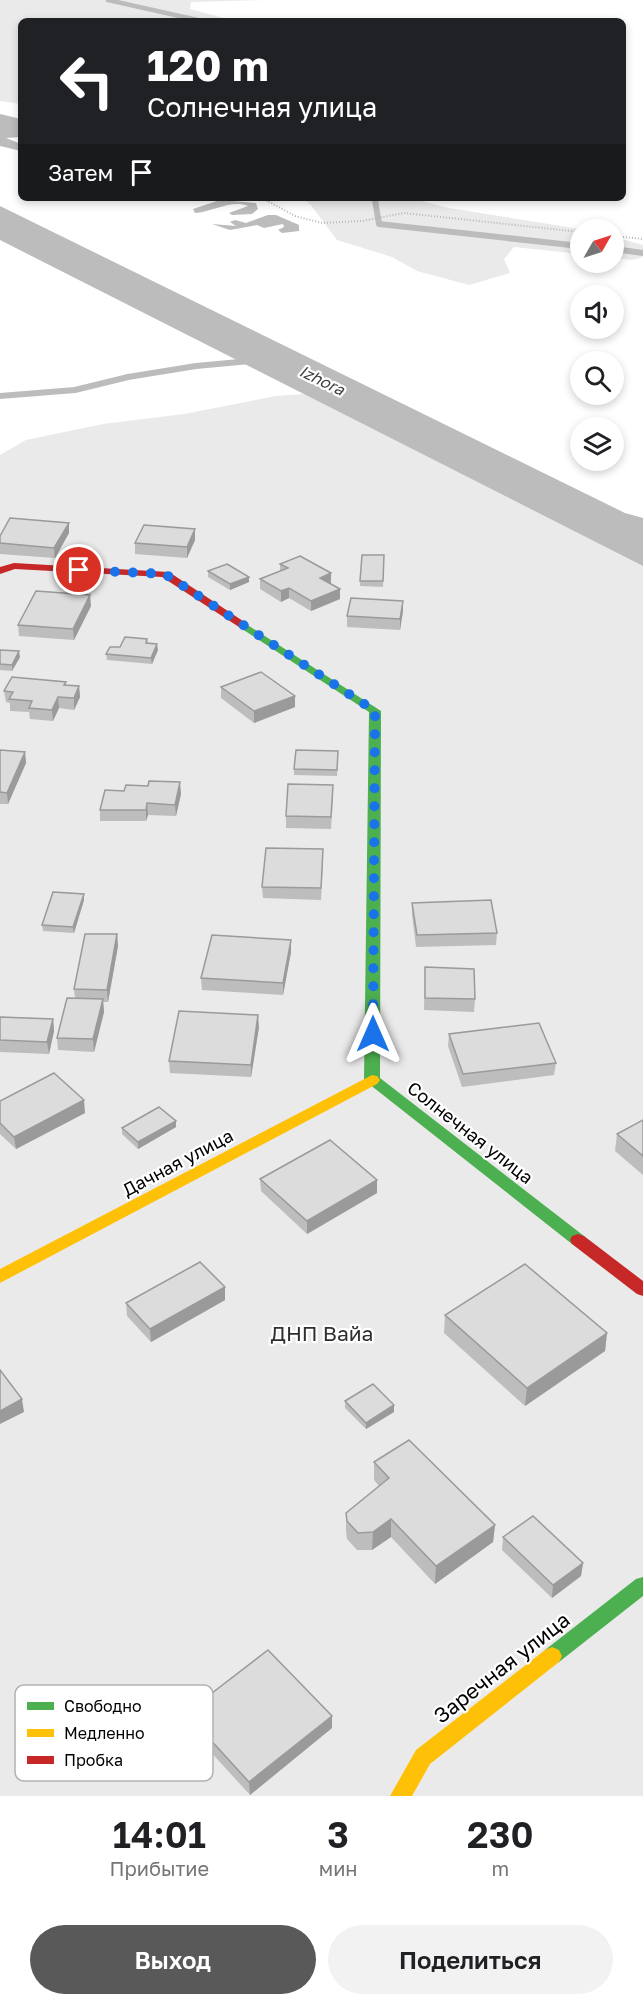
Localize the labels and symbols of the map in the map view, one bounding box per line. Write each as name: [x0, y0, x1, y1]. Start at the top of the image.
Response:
north arrow: [570, 219, 624, 273]
water label: Izhora: [296, 361, 349, 400]
pin: [53, 544, 104, 595]
position arrow: [341, 1002, 405, 1066]
street label: Солнечная улица: [403, 1076, 538, 1188]
street label: Дачная улица: [119, 1124, 237, 1200]
park label: ДНП Вайа: [271, 1320, 373, 1346]
street label: Заречная улица: [428, 1606, 575, 1728]
legend: [15, 1685, 213, 1781]
text: Свободно: [64, 1696, 142, 1716]
text: Медленно: [64, 1723, 145, 1743]
text: Пробка: [64, 1750, 123, 1770]

